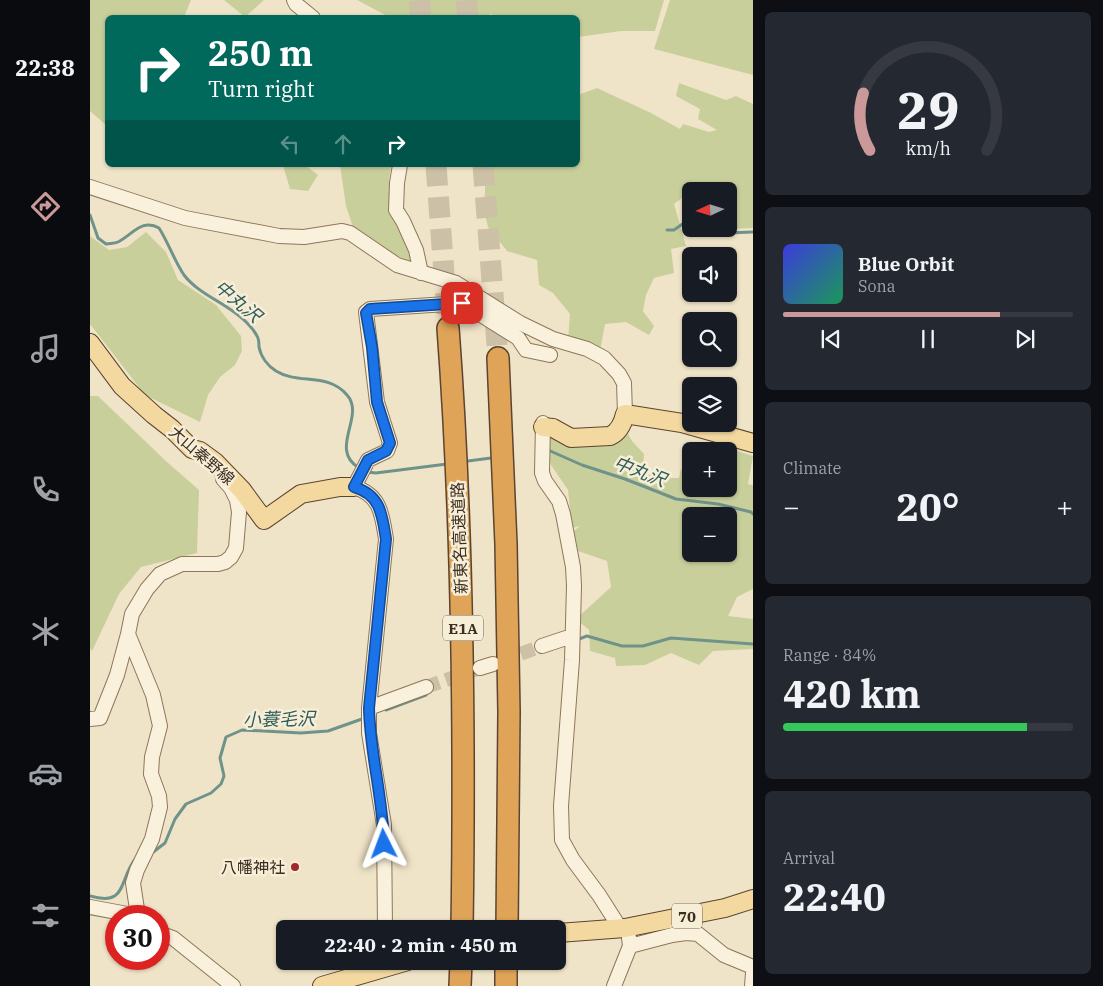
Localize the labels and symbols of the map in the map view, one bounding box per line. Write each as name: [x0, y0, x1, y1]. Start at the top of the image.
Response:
north arrow: [682, 182, 738, 238]
water label: 中丸沢: [210, 275, 268, 328]
pin: [441, 282, 483, 324]
street label: 大山秦野線: [165, 421, 239, 489]
water label: 中丸沢: [611, 451, 671, 492]
street label: 新東名高速道路: [447, 482, 471, 594]
road number: E1A: [443, 616, 483, 640]
water label: 小蓑毛沢: [243, 707, 317, 731]
position arrow: [357, 817, 409, 869]
place label: 八幡神社: [221, 857, 285, 877]
marker: 八幡神社: [289, 861, 301, 873]
road number: 70: [672, 904, 702, 928]
speed limit sign: 30: [105, 905, 170, 970]

